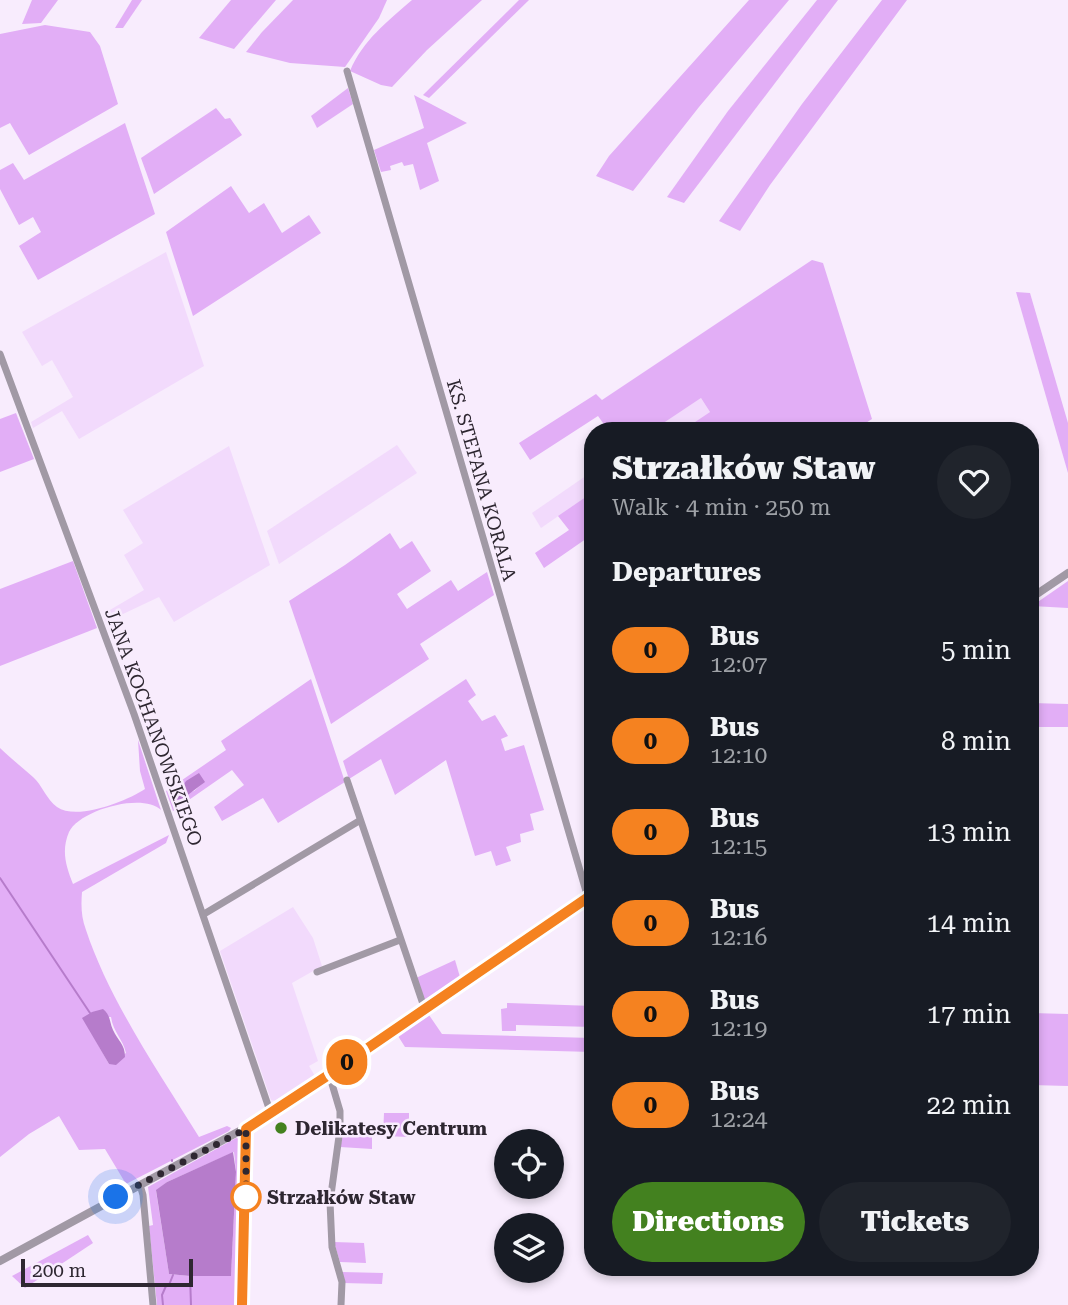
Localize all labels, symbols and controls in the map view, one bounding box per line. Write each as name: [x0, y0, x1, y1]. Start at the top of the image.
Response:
street label: KS. STEFANA KORALA: [442, 377, 522, 584]
button: heart: [937, 445, 1011, 519]
text: Strzałków Staw: [612, 448, 875, 487]
text: Walk · 4 min · 250 m: [612, 494, 831, 521]
text: Departures: [612, 557, 761, 587]
street label: JANA KOCHANOWSKIEGO: [100, 605, 207, 849]
text: Bus: [710, 621, 759, 651]
text: 5 min: [941, 635, 1011, 665]
text: 0: [644, 636, 657, 664]
text: 12:07: [710, 651, 767, 678]
text: Bus: [710, 712, 759, 742]
text: 8 min: [941, 726, 1011, 756]
text: 0: [644, 727, 657, 755]
text: 12:10: [710, 742, 767, 769]
text: Bus: [710, 803, 759, 833]
text: 13 min: [927, 817, 1011, 847]
text: 0: [644, 818, 657, 846]
text: 12:15: [710, 833, 767, 860]
text: Bus: [710, 894, 759, 924]
text: 14 min: [927, 908, 1011, 938]
text: 0: [644, 909, 657, 937]
text: 12:16: [710, 924, 767, 951]
text: Bus: [710, 985, 759, 1015]
text: 17 min: [927, 999, 1011, 1029]
text: 0: [644, 1000, 657, 1028]
text: 12:19: [710, 1015, 767, 1042]
line badge: 0: [324, 1039, 370, 1085]
text: 0: [340, 1048, 354, 1076]
text: Bus: [710, 1076, 759, 1106]
text: 22 min: [927, 1090, 1011, 1120]
text: 0: [644, 1091, 657, 1119]
text: 12:24: [710, 1106, 767, 1133]
place label: Delikatesy Centrum: [295, 1117, 488, 1140]
marker: Delikatesy Centrum: [273, 1120, 289, 1136]
map controls: [494, 1129, 564, 1283]
button: locate: [494, 1129, 564, 1199]
your location: [98, 1179, 133, 1214]
marker: Strzałków Staw: [231, 1182, 261, 1212]
button: Directions: [612, 1182, 805, 1262]
button: Tickets: [819, 1182, 1011, 1262]
place label: Strzałków Staw: [267, 1186, 416, 1209]
button: layers: [494, 1213, 564, 1283]
scale bar: [21, 1256, 192, 1288]
text: 200 m: [32, 1259, 86, 1282]

